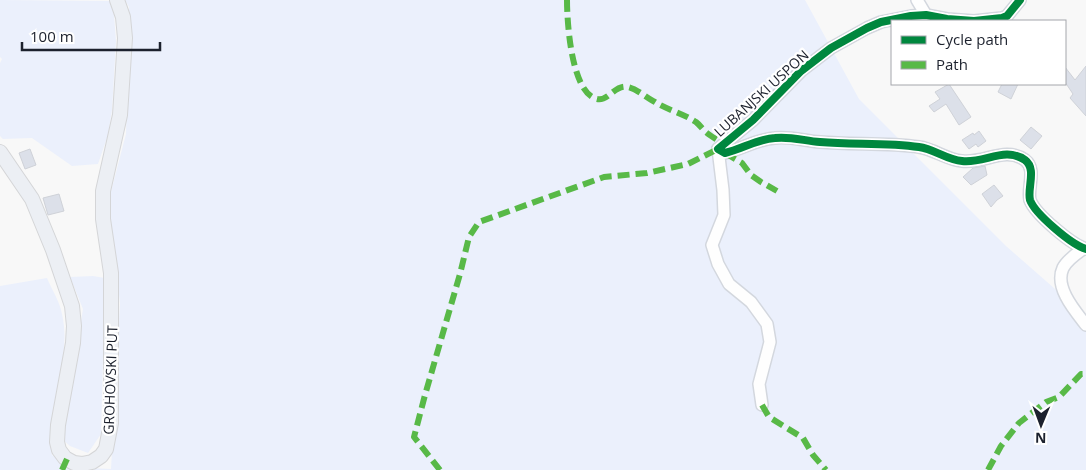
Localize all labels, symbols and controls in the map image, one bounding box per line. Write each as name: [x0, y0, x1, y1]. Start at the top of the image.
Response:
scale bar: [22, 20, 160, 52]
legend: [891, 20, 1066, 85]
text: 100 m: [30, 26, 74, 46]
text: Cycle path: [936, 29, 1008, 49]
street label: LUBANJSKI USPON: [710, 45, 812, 141]
text: Path: [936, 54, 968, 74]
street label: GROHOVSKI PUT: [99, 325, 121, 435]
north arrow: [1016, 400, 1066, 450]
text: N: [1035, 429, 1047, 448]

